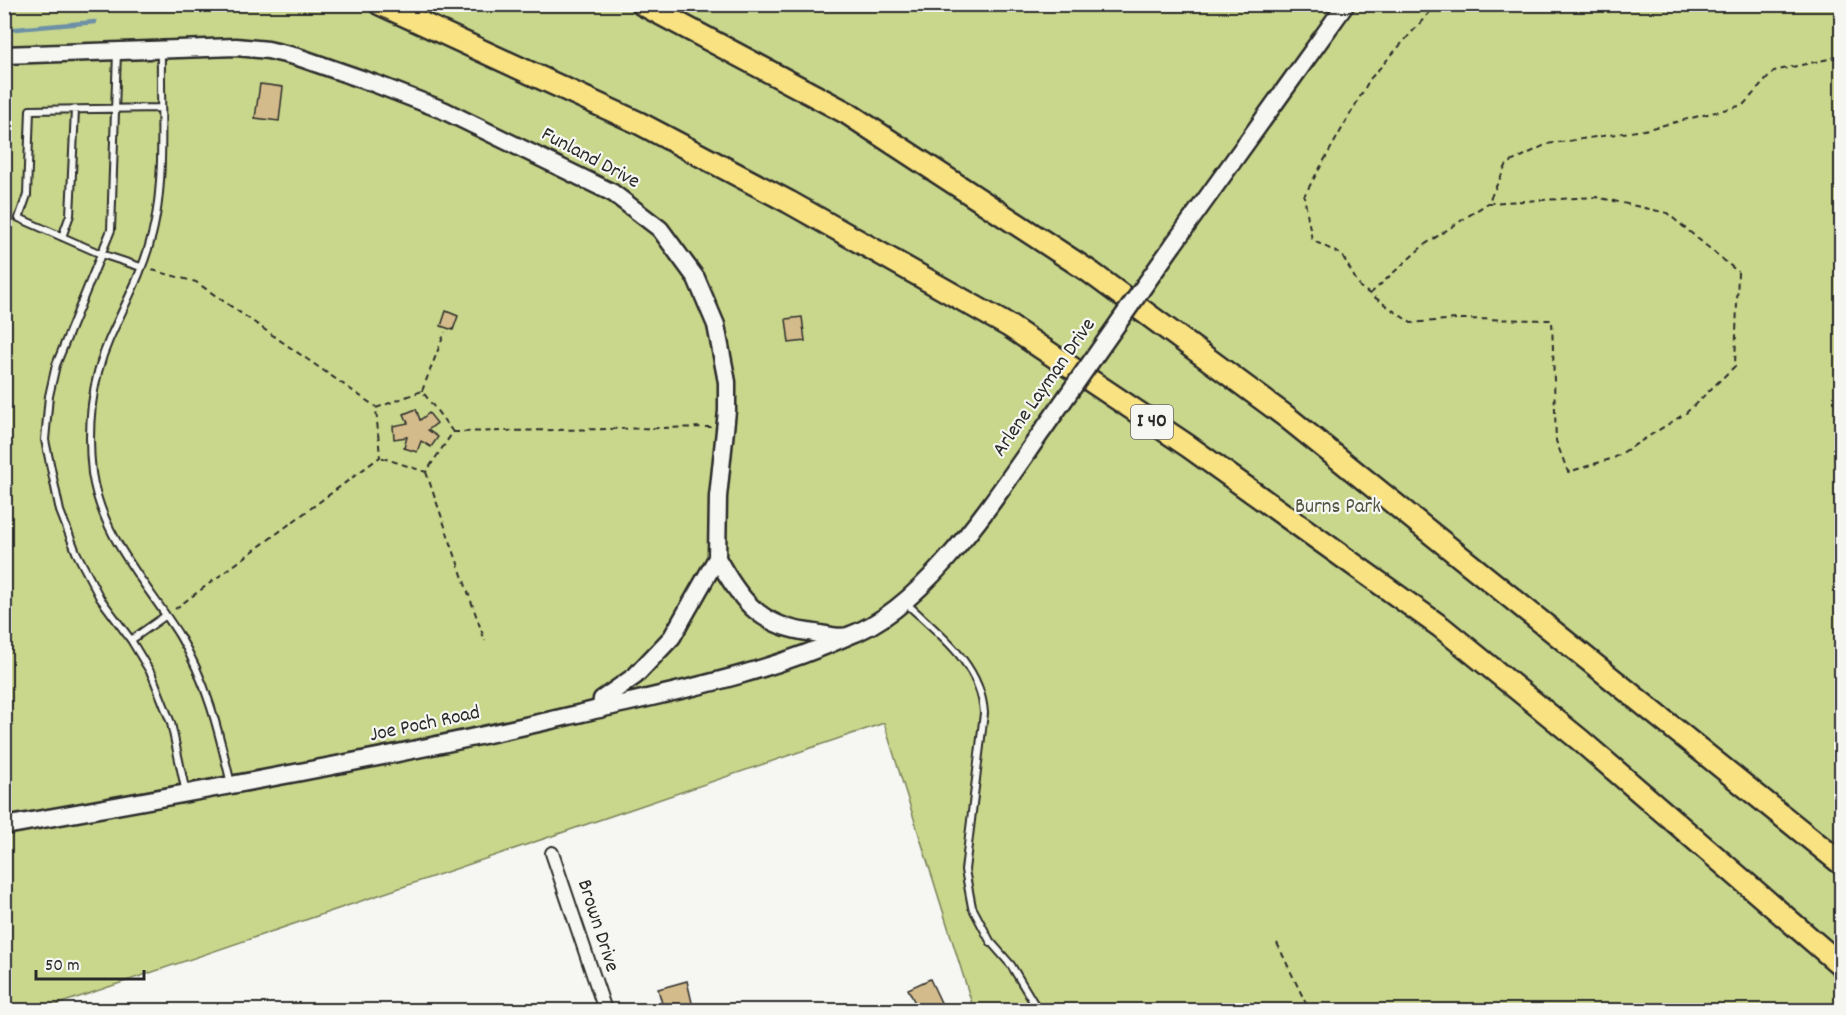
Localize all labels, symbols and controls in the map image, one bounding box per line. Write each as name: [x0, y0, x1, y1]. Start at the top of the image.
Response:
street label: Funland Drive: [535, 120, 645, 198]
street label: Arlene Layman Drive: [986, 312, 1104, 464]
road number: I 40: [1131, 405, 1173, 439]
park label: Burns Park: [1295, 493, 1381, 523]
street label: Joe Poch Road: [367, 699, 483, 751]
street label: Brown Drive: [568, 876, 626, 976]
scale bar: [36, 943, 144, 981]
text: 50 m: [45, 954, 80, 979]

